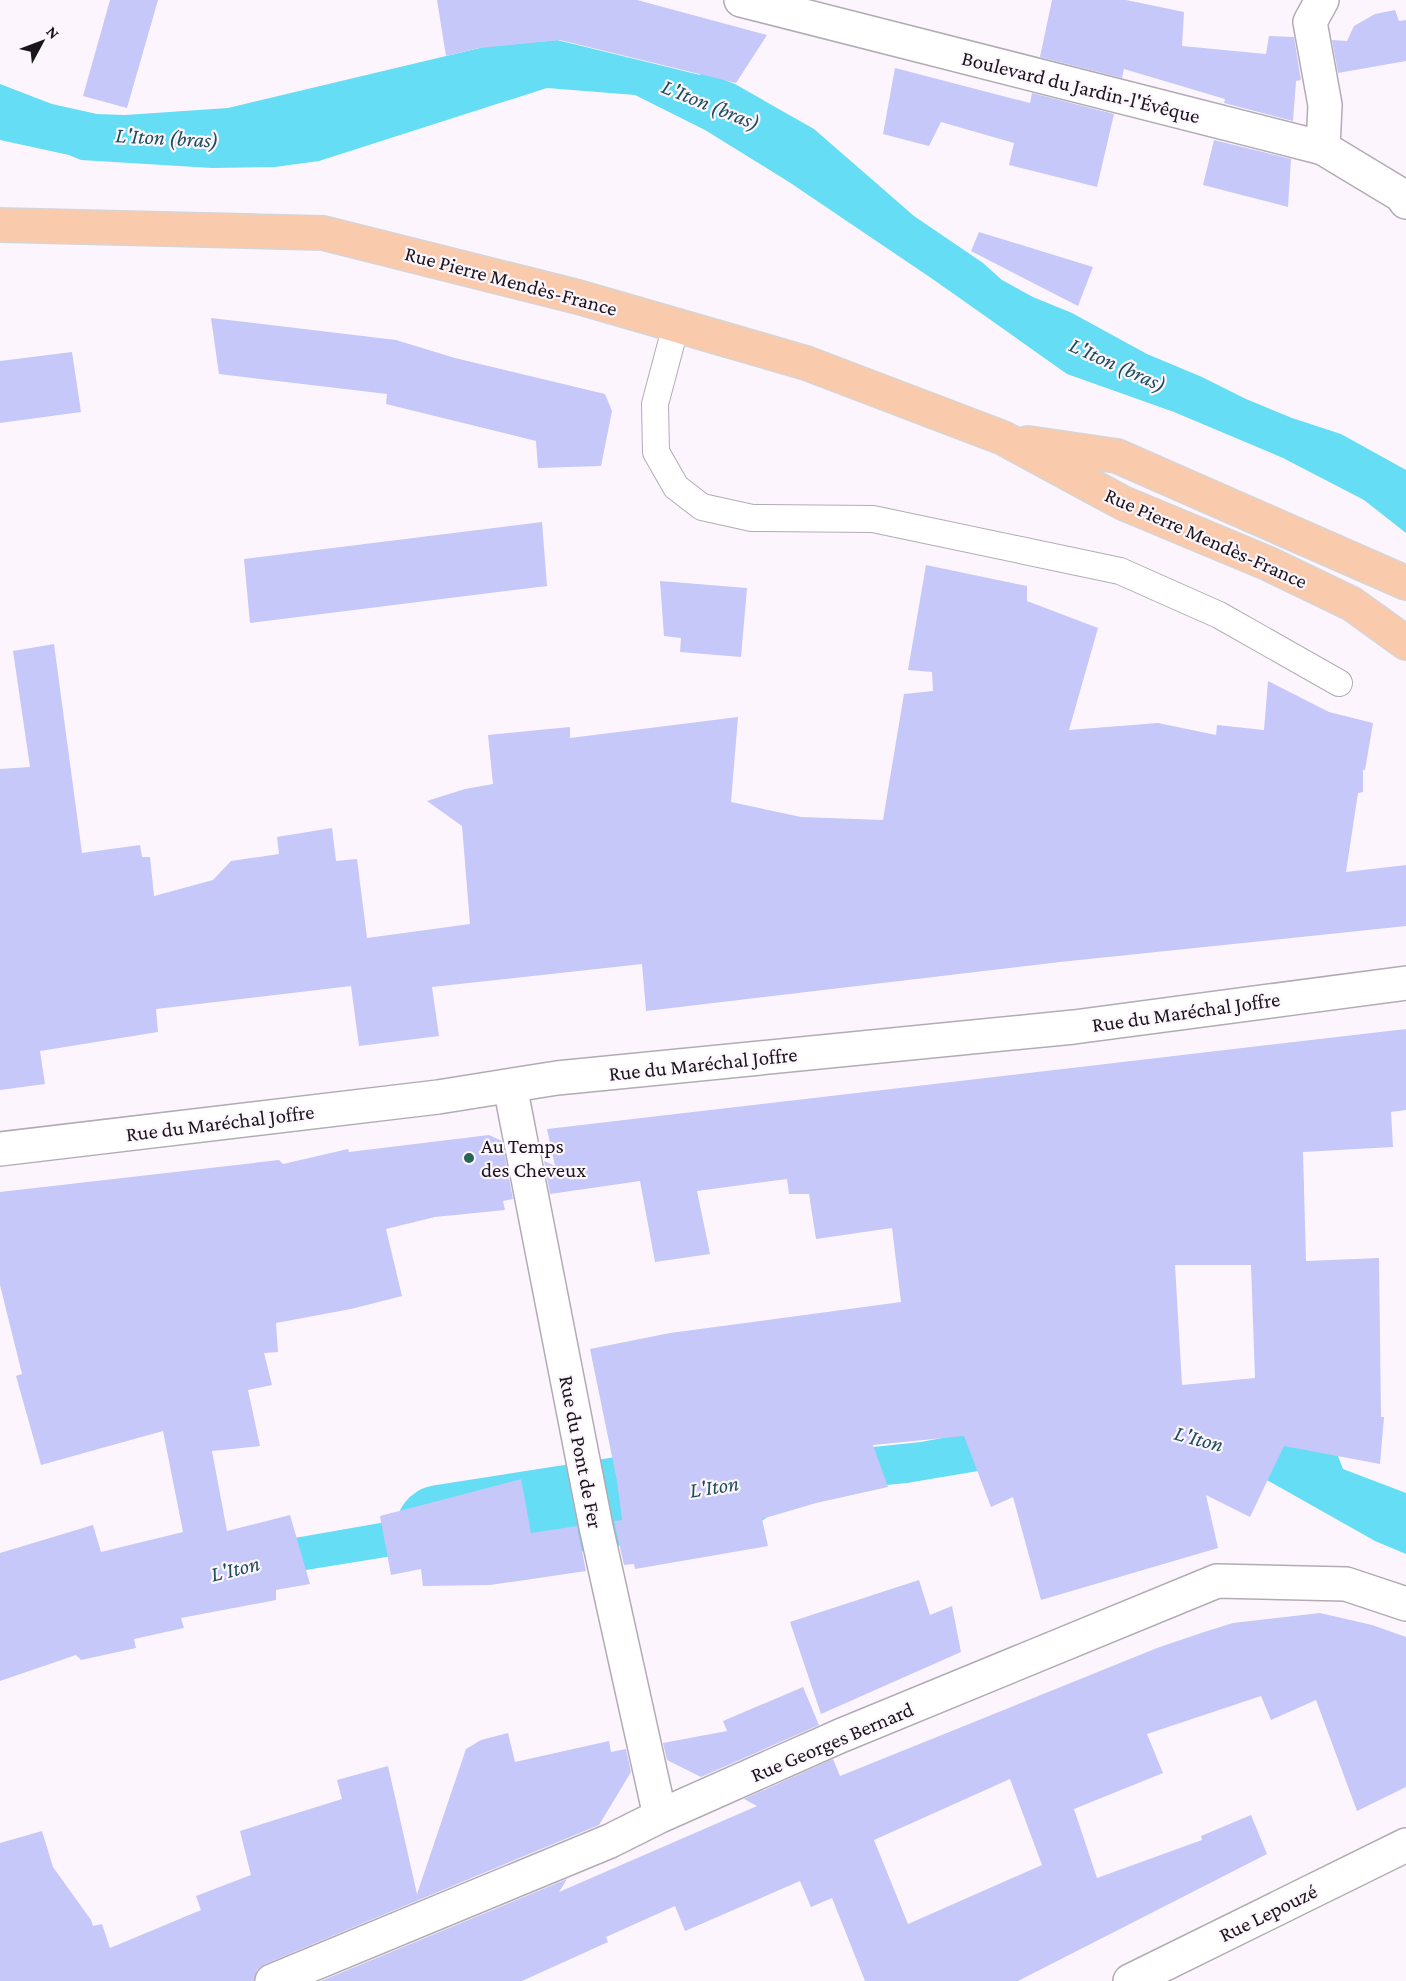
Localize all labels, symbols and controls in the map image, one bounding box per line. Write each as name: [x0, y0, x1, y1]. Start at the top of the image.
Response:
north arrow: [12, 12, 72, 72]
text: N: [43, 23, 63, 42]
street label: Boulevard du Jardin-l'Évêque: [959, 46, 1203, 128]
water label: L'Iton (bras): [658, 74, 763, 136]
water label: L'Iton (bras): [115, 122, 219, 154]
street label: Rue Pierre Mendès-France: [402, 241, 620, 321]
water label: L'Iton (bras): [1065, 332, 1170, 398]
street label: Rue Pierre Mendès-France: [1101, 483, 1311, 593]
street label: Rue du Maréchal Joffre: [1090, 987, 1282, 1037]
street label: Rue du Maréchal Joffre: [607, 1042, 799, 1086]
street label: Rue du Maréchal Joffre: [124, 1100, 316, 1146]
place label: Au Temps des Cheveux: [481, 1134, 586, 1182]
marker: Au Temps des Cheveux: [462, 1151, 476, 1165]
street label: Rue du Pont de Fer: [554, 1373, 608, 1531]
water label: L'Iton: [1172, 1420, 1226, 1457]
water label: L'Iton: [688, 1470, 741, 1503]
water label: L'Iton: [208, 1550, 262, 1587]
street label: Rue Georges Bernard: [747, 1697, 917, 1787]
street label: Rue Lepouzé: [1215, 1879, 1321, 1947]

